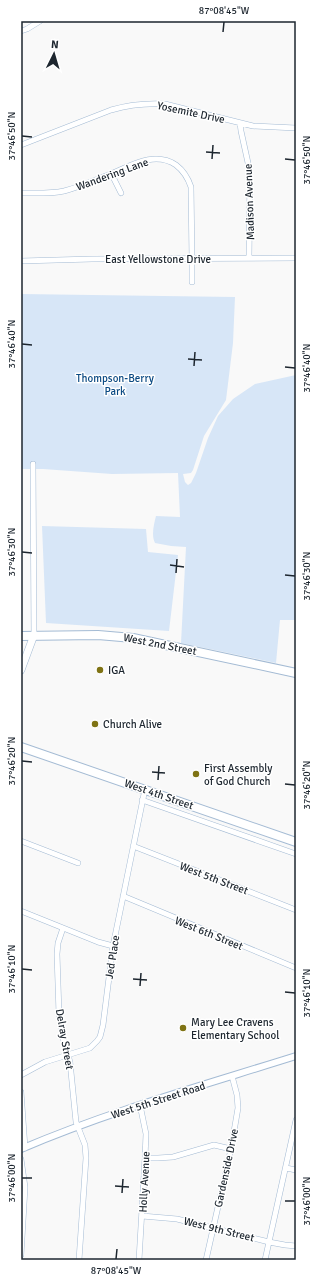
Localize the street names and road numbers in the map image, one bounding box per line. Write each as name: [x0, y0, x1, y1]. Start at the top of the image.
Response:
street label: Yosemite Drive: [156, 99, 226, 126]
street label: Wandering Lane: [74, 155, 150, 194]
street label: Madison Avenue: [242, 163, 257, 240]
street label: East Yellowstone Drive: [105, 253, 211, 266]
street label: West 2nd Street: [122, 631, 198, 658]
street label: West 4th Street: [123, 777, 195, 812]
street label: West 5th Street: [178, 859, 250, 898]
street label: West 6th Street: [173, 914, 245, 953]
street label: Jed Place: [103, 934, 122, 980]
street label: Delray Street: [53, 1008, 76, 1071]
street label: West 5th Street Road: [109, 1079, 207, 1122]
street label: Gardenside Drive: [212, 1128, 241, 1209]
street label: Holly Avenue: [136, 1151, 153, 1213]
street label: West 9th Street: [182, 1214, 256, 1245]

